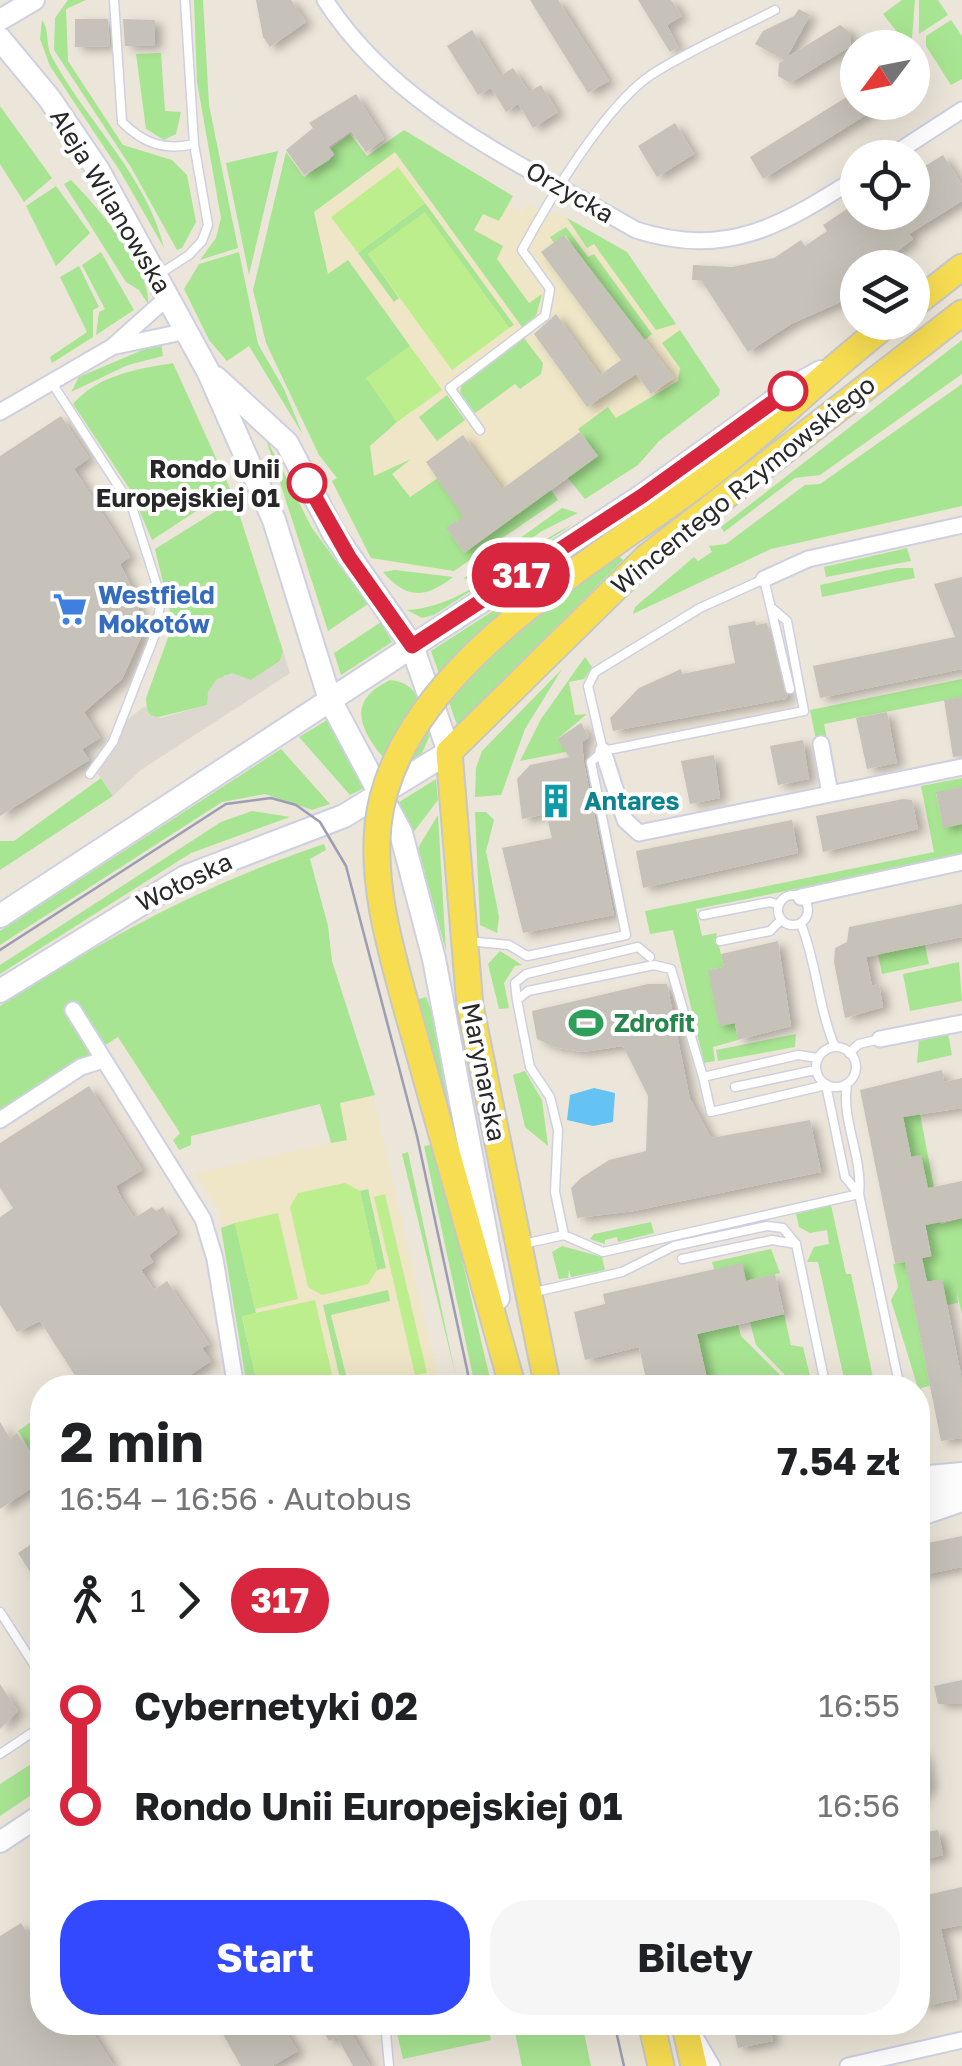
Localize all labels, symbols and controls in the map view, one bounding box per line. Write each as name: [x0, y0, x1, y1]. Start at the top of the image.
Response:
north arrow: [840, 30, 930, 120]
map controls: [840, 30, 930, 340]
street label: Aleja Wilanowska: [44, 103, 179, 299]
button: locate: [840, 140, 930, 230]
street label: Orzycka: [521, 154, 620, 229]
button: layers: [840, 250, 930, 340]
street label: Wincentego Rzymowskiego: [604, 368, 881, 601]
unlabelled marker: [769, 372, 807, 410]
place label: Rondo Unii Europejskiej 01: [96, 453, 280, 513]
marker: Rondo Unii Europejskiej 01: [288, 464, 326, 502]
line badge: 317: [464, 542, 578, 608]
text: 317: [492, 554, 550, 596]
place label: Westfield Mokotów: [98, 579, 215, 639]
supermarket icon: Westfield Mokotów: [51, 590, 89, 628]
building icon: Antares: [537, 782, 575, 820]
place label: Antares: [584, 785, 680, 816]
street label: Wołoska: [131, 845, 237, 918]
street label: Marynarska: [456, 1000, 513, 1144]
sports icon: Zdrofit: [567, 1004, 605, 1042]
place label: Zdrofit: [614, 1007, 695, 1038]
text: 2 min: [60, 1408, 204, 1474]
text: 7.54 zł: [777, 1438, 900, 1483]
text: 16:54 – 16:56 · Autobus: [60, 1479, 412, 1517]
icon: walk: [60, 1573, 115, 1628]
icon: forward: [161, 1573, 216, 1628]
text: 317: [251, 1579, 309, 1621]
text: 1: [130, 1581, 146, 1619]
text: Cybernetyki 02: [134, 1683, 418, 1728]
text: 16:55: [818, 1686, 900, 1724]
text: Rondo Unii Europejskiej 01: [134, 1783, 622, 1828]
text: 16:56: [818, 1786, 900, 1824]
button: Start: [60, 1900, 470, 2015]
button: Bilety: [490, 1900, 900, 2015]

